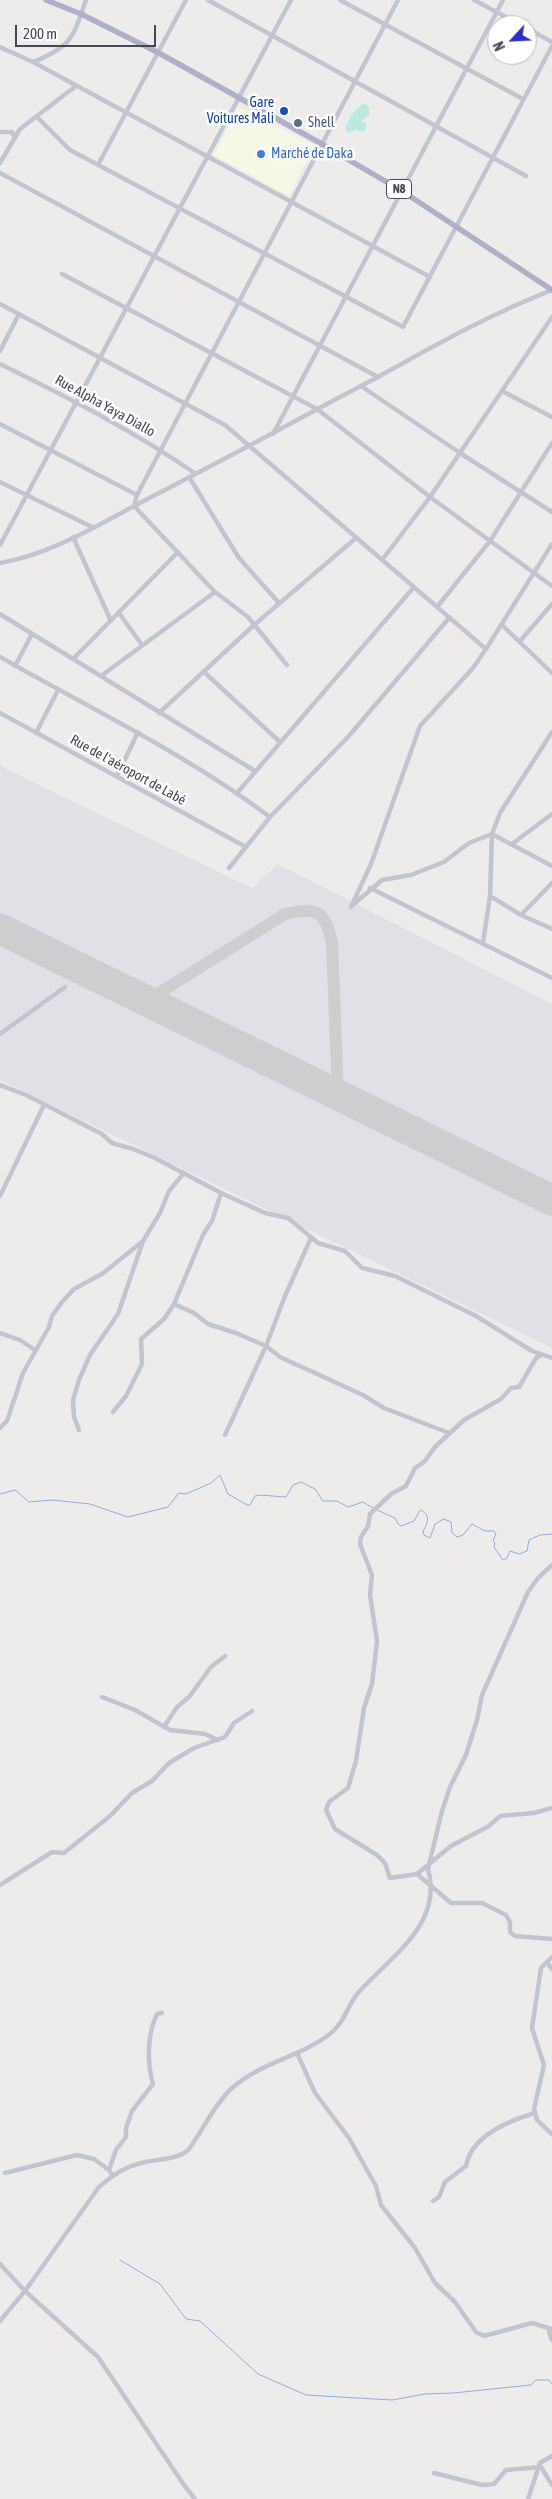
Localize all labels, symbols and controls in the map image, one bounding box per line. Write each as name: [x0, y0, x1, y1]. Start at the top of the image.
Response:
scale bar: [18, 15, 159, 47]
north arrow: [487, 15, 537, 65]
text: 200 m: [23, 25, 57, 42]
text: N: [490, 39, 508, 53]
place label: Gare Voitures Mali: [207, 95, 274, 128]
marker: Gare Voitures Mali: [278, 105, 290, 117]
place label: Shell: [308, 115, 334, 131]
marker: Shell: [292, 117, 304, 129]
place label: Marché de Daka: [271, 146, 353, 162]
marker: Marché de Daka: [255, 148, 267, 160]
road number: N8: [386, 180, 412, 198]
street label: Rue Alpha Yaya Diallo: [52, 372, 158, 440]
street label: Rue de l'aéroport de Labé: [67, 731, 189, 809]

